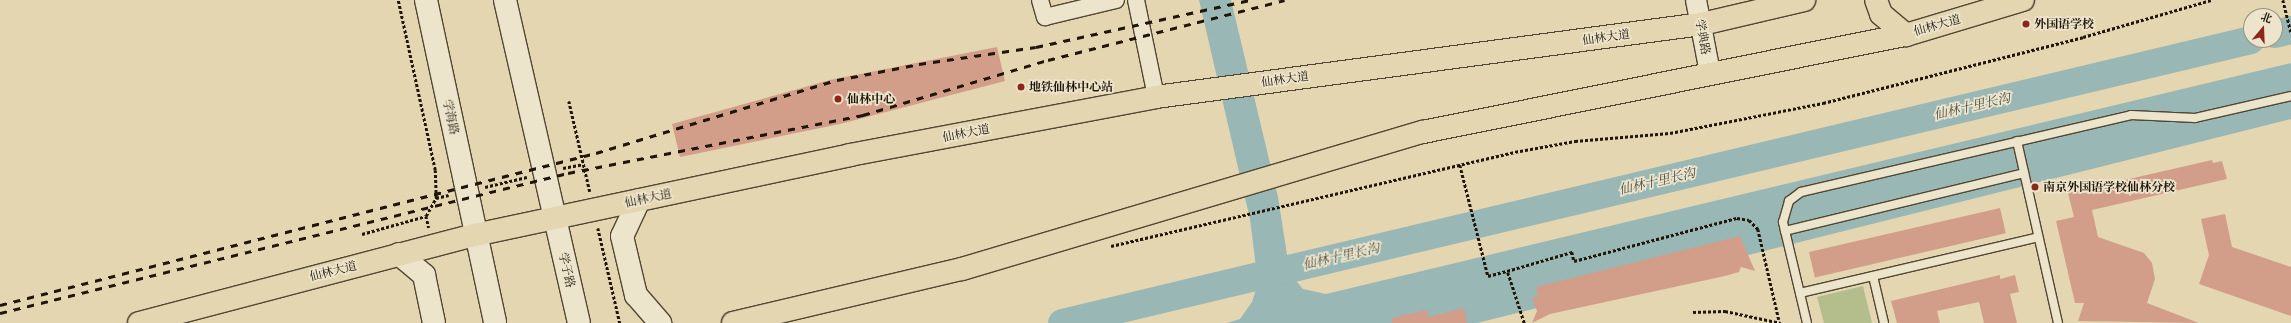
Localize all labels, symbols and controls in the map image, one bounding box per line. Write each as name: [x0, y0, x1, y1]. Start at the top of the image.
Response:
north arrow: [2243, 8, 2283, 48]
text: 北: [2259, 9, 2274, 26]
street label: 仙林大道: [1912, 11, 1962, 39]
place label: 外国语学校: [2034, 17, 2094, 31]
street label: 学典路: [1693, 18, 1713, 56]
marker: 外国语学校: [2021, 19, 2031, 29]
street label: 仙林大道: [1581, 27, 1631, 47]
street label: 仙林大道: [1260, 69, 1310, 89]
place label: 地铁仙林中心站: [1029, 80, 1113, 94]
marker: 地铁仙林中心站: [1016, 82, 1026, 92]
water label: 仙林十里长沟: [1932, 90, 2012, 122]
place label: 仙林中心: [847, 92, 895, 106]
marker: 仙林中心: [832, 93, 844, 105]
street label: 学海路: [440, 98, 462, 136]
street label: 仙林大道: [941, 121, 991, 145]
water label: 仙林十里长沟: [1617, 165, 1697, 197]
place label: 南京外国语学校仙林分校: [2043, 180, 2175, 194]
marker: 南京外国语学校仙林分校: [2030, 182, 2040, 192]
street label: 仙林大道: [623, 186, 673, 210]
water label: 仙林十里长沟: [1301, 240, 1381, 272]
street label: 学子路: [556, 251, 578, 289]
street label: 仙林大道: [308, 258, 358, 284]

